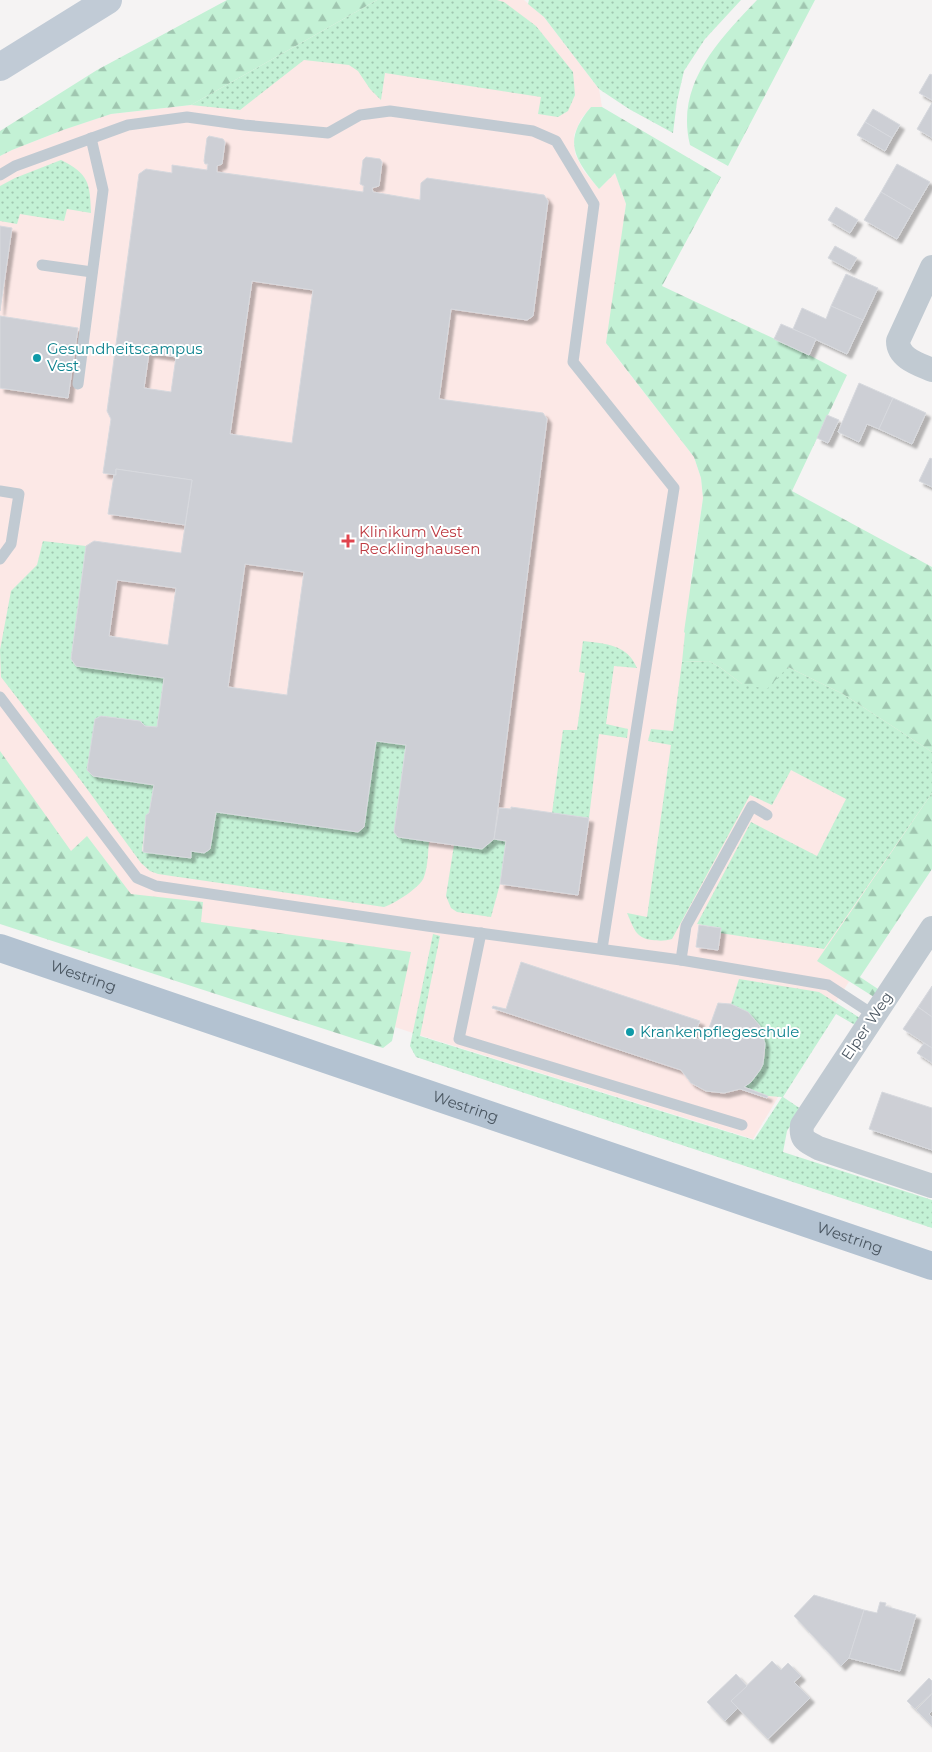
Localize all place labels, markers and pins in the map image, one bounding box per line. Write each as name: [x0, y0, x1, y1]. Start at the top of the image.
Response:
place label: Gesundheitscampus Vest: [47, 339, 203, 375]
marker: Gesundheitscampus Vest: [31, 352, 43, 364]
place label: Klinikum Vest Recklinghausen: [359, 522, 480, 558]
marker: Klinikum Vest Recklinghausen: [341, 534, 355, 548]
place label: Krankenpflegeschule: [640, 1022, 799, 1041]
marker: Krankenpflegeschule: [624, 1026, 636, 1038]

